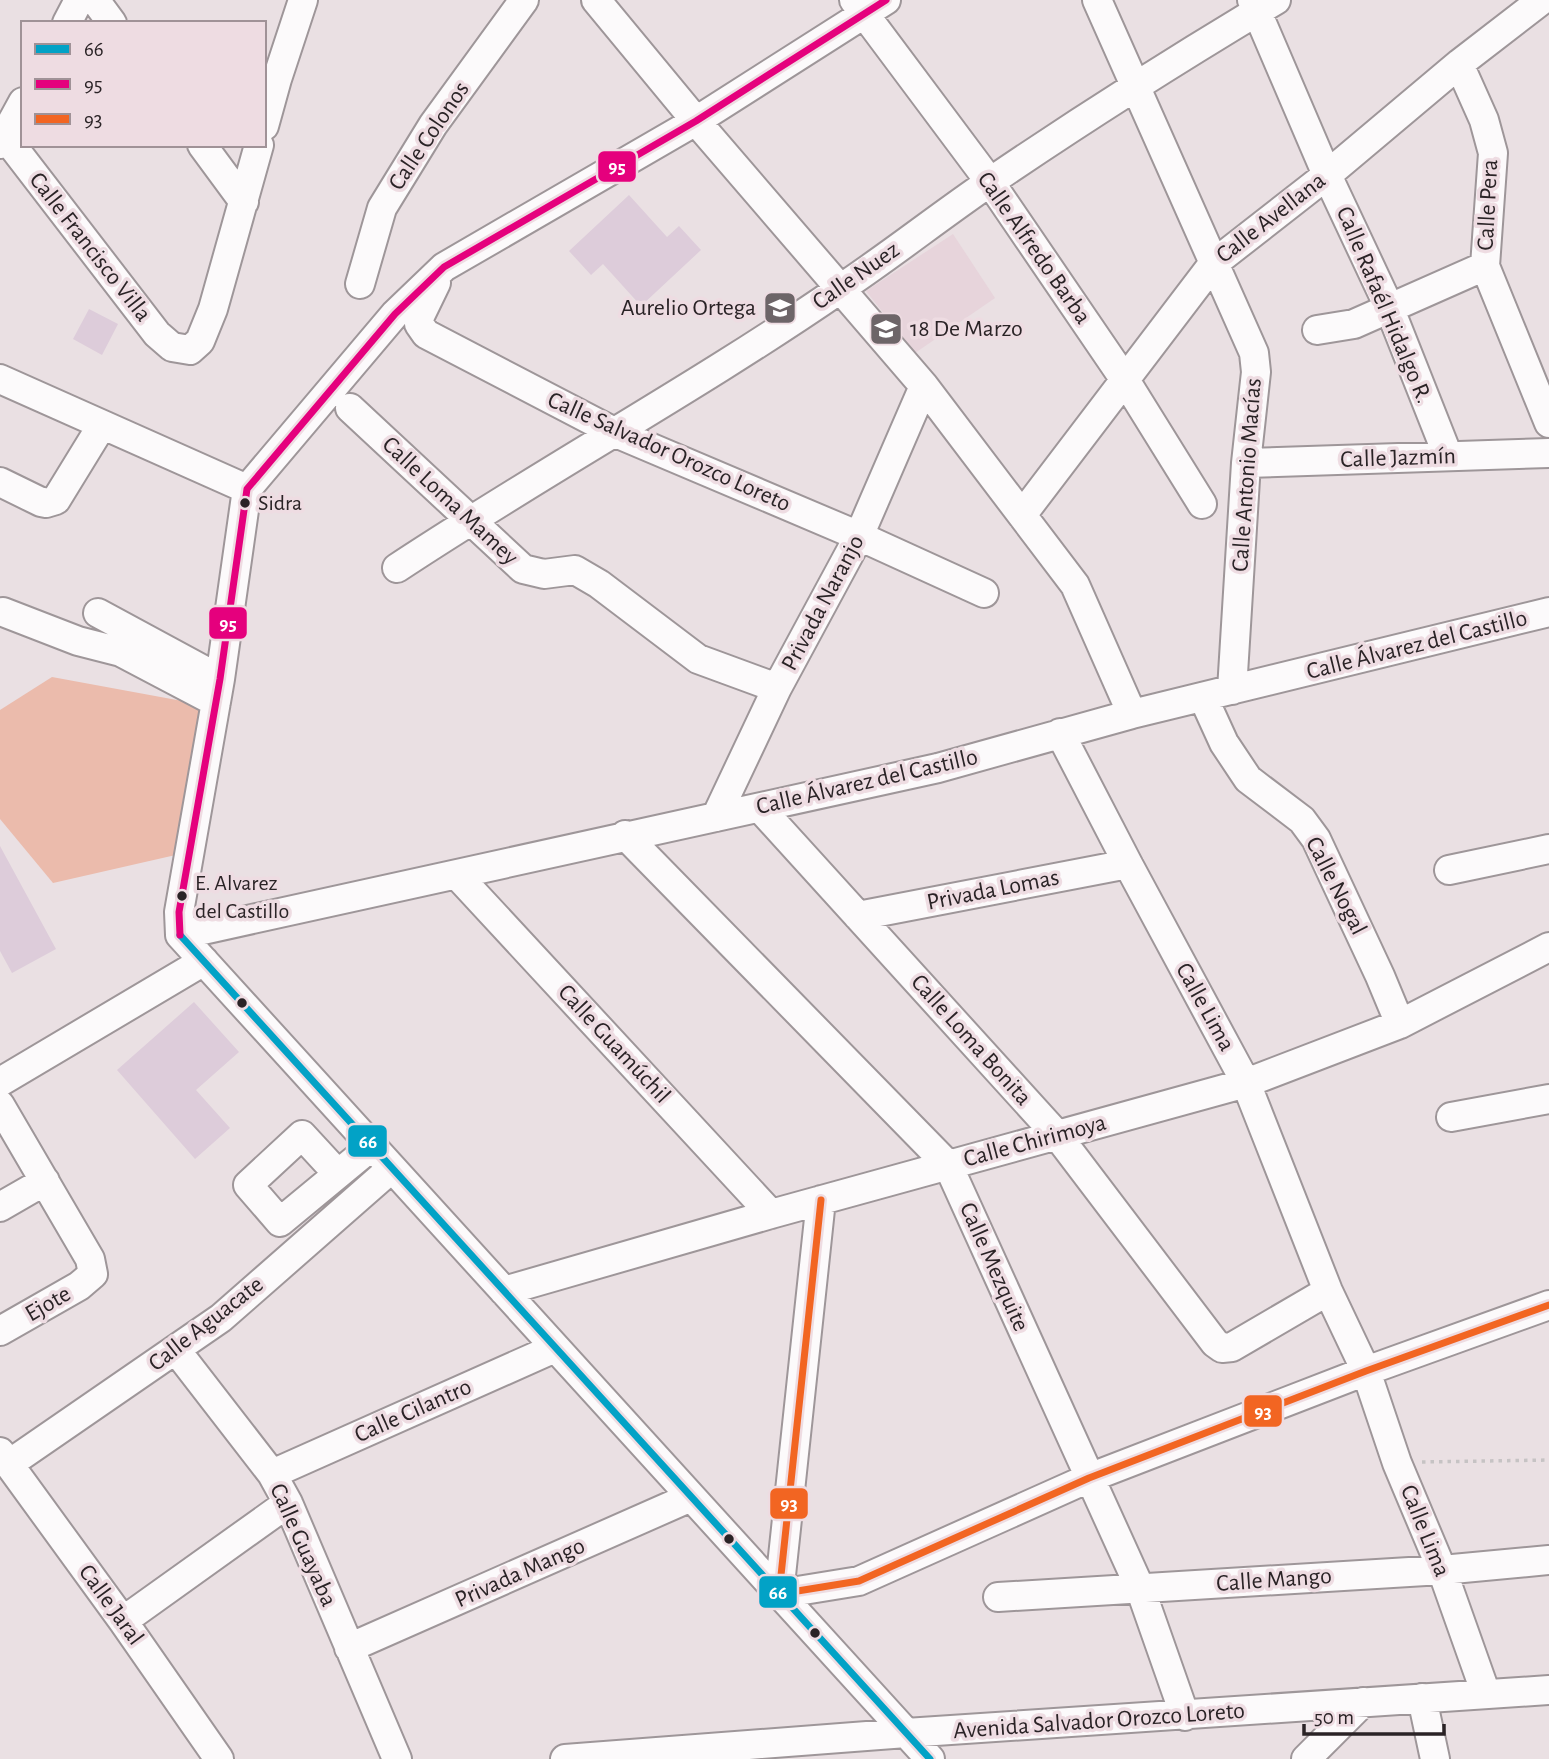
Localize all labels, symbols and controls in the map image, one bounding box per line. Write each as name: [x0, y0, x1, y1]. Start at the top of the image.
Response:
legend: [21, 21, 266, 147]
text: 66: [84, 39, 104, 60]
text: 95: [84, 74, 103, 95]
street label: Calle Colonos: [384, 78, 474, 194]
text: 93: [84, 109, 103, 130]
line badge: 95: [597, 150, 637, 183]
text: 95: [608, 158, 626, 177]
street label: Calle Pera: [1474, 159, 1502, 251]
street label: Calle Francisco Villa: [25, 168, 155, 326]
street label: Calle Alfredo Barba: [973, 168, 1095, 328]
street label: Calle Avellana: [1212, 168, 1330, 268]
street label: Calle Rafaél Hidalgo R.: [1332, 203, 1436, 407]
street label: Calle Nuez: [808, 237, 904, 314]
school or university icon: Aurelio Ortega: [761, 289, 799, 327]
place label: Aurelio Ortega: [621, 296, 756, 320]
school or university icon: 18 De Marzo: [867, 310, 905, 348]
place label: 18 De Marzo: [910, 317, 1023, 341]
street label: Calle Antonio Macías: [1228, 377, 1266, 573]
street label: Calle Salvador Orozco Loreto: [544, 388, 794, 516]
street label: Calle Loma Mamey: [377, 432, 523, 570]
street label: Calle Jazmín: [1340, 444, 1456, 472]
place label: Sidra: [258, 492, 302, 514]
marker: Sidra: [238, 496, 252, 510]
street label: Privada Naranjo: [777, 531, 869, 675]
street label: Calle Álvarez del Castillo: [1304, 604, 1530, 684]
line badge: 95: [208, 606, 248, 640]
text: 95: [219, 615, 237, 634]
street label: Calle Álvarez del Castillo: [754, 743, 980, 819]
street label: Calle Nogal: [1301, 833, 1371, 939]
street label: Privada Lomas: [925, 865, 1061, 915]
place label: E. Alvarez del Castillo: [195, 872, 289, 922]
marker: E. Alvarez del Castillo: [175, 889, 189, 903]
street label: Calle Lima: [1171, 959, 1239, 1055]
street label: Calle Loma Bonita: [906, 970, 1036, 1110]
street label: Calle Guamúchil: [553, 980, 675, 1108]
unlabelled marker: [235, 996, 249, 1010]
street label: Calle Chirimoya: [961, 1110, 1109, 1172]
line badge: 66: [347, 1124, 388, 1158]
text: 66: [359, 1133, 377, 1152]
street label: Calle Mezquite: [955, 1199, 1033, 1335]
street label: Calle Aguacate: [144, 1272, 268, 1376]
street label: Ejote: [21, 1282, 75, 1326]
street label: Calle Cilantro: [351, 1375, 475, 1447]
line badge: 93: [1243, 1394, 1283, 1428]
text: 93: [1254, 1403, 1272, 1422]
street label: Calle Guayaba: [265, 1480, 341, 1610]
street label: Calle Lima: [1396, 1482, 1454, 1580]
line badge: 93: [769, 1487, 809, 1520]
text: 93: [780, 1495, 798, 1514]
unlabelled marker: [722, 1532, 736, 1546]
street label: Privada Mango: [451, 1534, 589, 1612]
street label: Calle Jaral: [74, 1560, 148, 1650]
street label: Calle Mango: [1215, 1564, 1333, 1596]
line badge: 66: [758, 1575, 798, 1609]
text: 66: [769, 1584, 787, 1603]
unlabelled marker: [808, 1626, 822, 1640]
scale bar: [1304, 1692, 1444, 1736]
street label: Avenida Salvador Orozco Loreto: [952, 1699, 1246, 1743]
text: 50 m: [1314, 1707, 1354, 1728]

